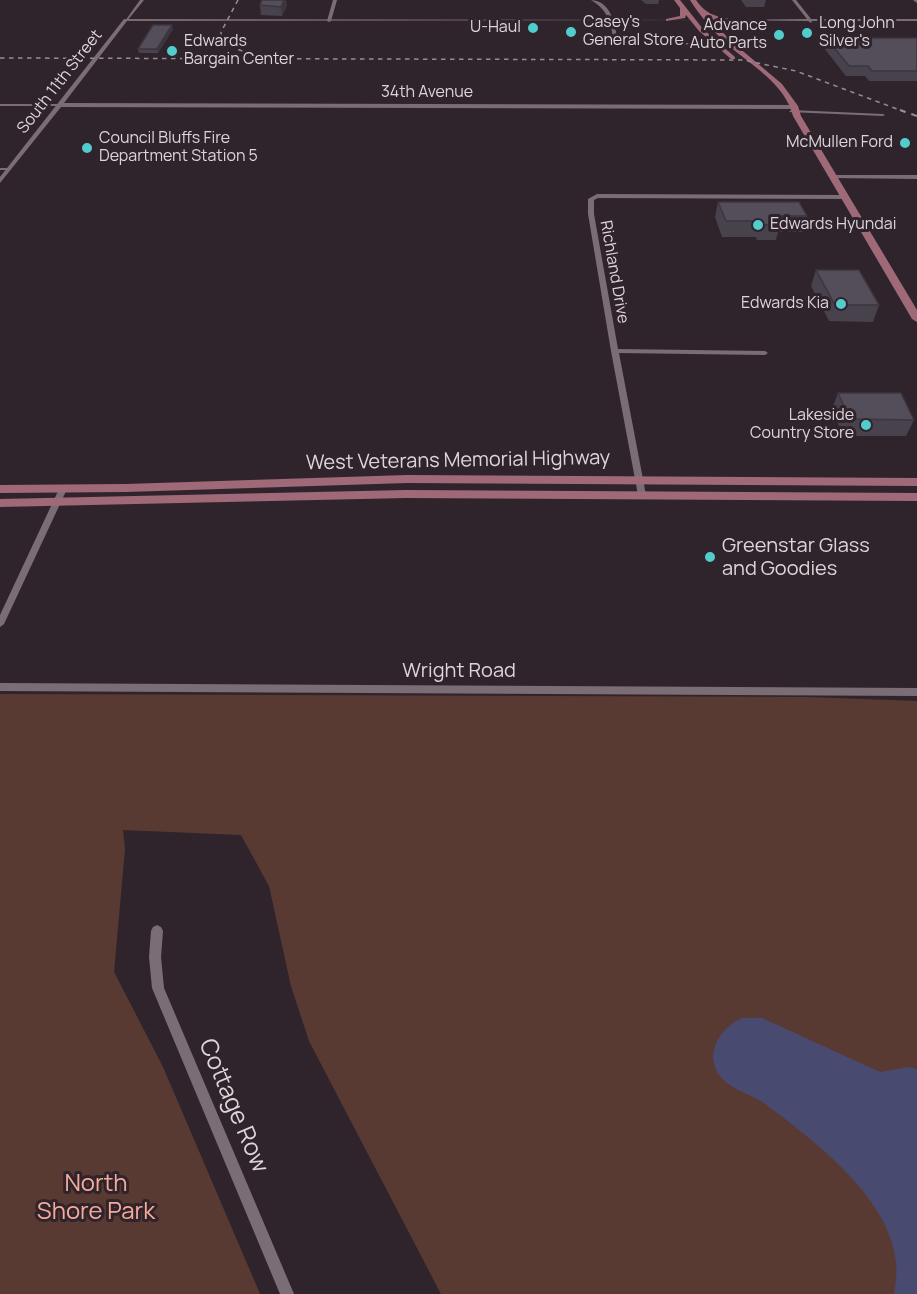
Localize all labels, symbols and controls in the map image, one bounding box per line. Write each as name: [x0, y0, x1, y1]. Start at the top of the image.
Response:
place label: Casey's General Store: [583, 13, 684, 51]
place label: Long John Silver's: [819, 14, 895, 52]
place label: Advance Auto Parts: [690, 16, 767, 54]
place label: U-Haul: [470, 18, 521, 38]
marker: U-Haul: [526, 21, 540, 35]
marker: Casey's General Store: [564, 25, 578, 39]
street label: South 11th Street: [13, 26, 107, 138]
marker: Long John Silver's: [800, 26, 814, 40]
marker: Advance Auto Parts: [772, 28, 786, 42]
place label: Edwards Bargain Center: [184, 32, 294, 70]
marker: Edwards Bargain Center: [165, 44, 179, 58]
street label: 34th Avenue: [381, 83, 473, 103]
place label: Council Bluffs Fire Department Station 5: [99, 129, 258, 167]
place label: McMullen Ford: [786, 133, 893, 153]
marker: McMullen Ford: [898, 136, 912, 150]
marker: Council Bluffs Fire Department Station 5: [80, 141, 94, 155]
place label: Edwards Hyundai: [770, 215, 896, 235]
marker: Edwards Hyundai: [751, 218, 765, 232]
street label: Richland Drive: [595, 219, 633, 325]
place label: Edwards Kia: [741, 294, 829, 314]
marker: Edwards Kia: [834, 297, 848, 311]
place label: Lakeside Country Store: [750, 406, 854, 444]
marker: Lakeside Country Store: [859, 418, 873, 432]
street label: West Veterans Memorial Highway: [306, 446, 610, 476]
place label: Greenstar Glass and Goodies: [722, 534, 870, 581]
marker: Greenstar Glass and Goodies: [703, 550, 717, 564]
street label: Wright Road: [402, 659, 516, 683]
street label: Cottage Row: [192, 1035, 274, 1177]
park label: North Shore Park: [37, 1170, 155, 1226]

